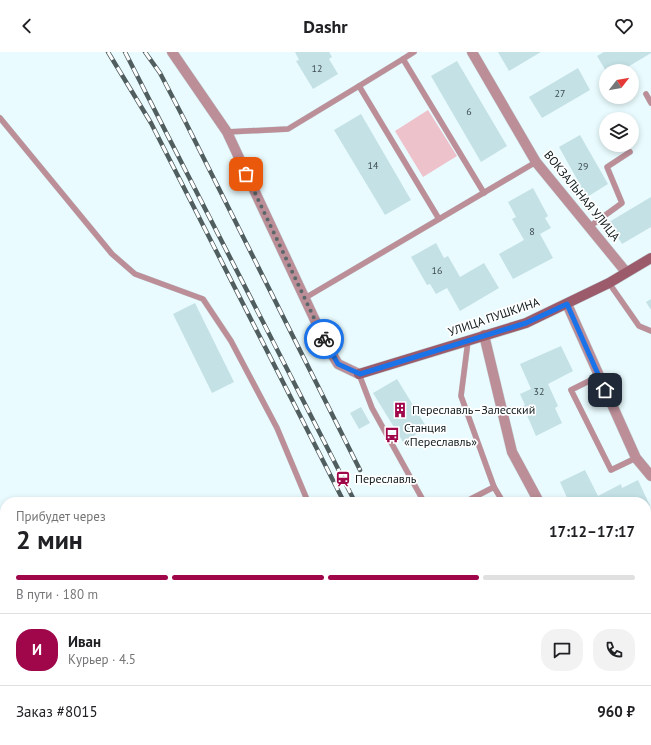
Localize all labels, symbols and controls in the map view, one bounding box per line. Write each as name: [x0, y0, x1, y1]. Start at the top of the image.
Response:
icon: back: [16, 15, 38, 37]
text: Dashr: [303, 15, 348, 38]
icon: heart: [613, 15, 635, 37]
house number: 12: [312, 62, 322, 75]
north arrow: [599, 64, 639, 104]
map controls: [599, 64, 639, 152]
house number: 27: [555, 87, 565, 100]
house number: 6: [466, 105, 472, 118]
button: layers: [599, 112, 639, 152]
street label: ВОКЗАЛЬНАЯ УЛИЦА: [541, 147, 623, 244]
pin: [229, 157, 263, 191]
house number: 14: [368, 159, 379, 172]
house number: 29: [578, 160, 588, 173]
icon: bag: [235, 163, 257, 185]
house number: 8: [529, 225, 535, 238]
house number: 16: [432, 264, 442, 277]
street label: УЛИЦА ПУШКИНА: [446, 294, 541, 339]
courier: [304, 319, 344, 359]
icon: bike: [313, 328, 335, 350]
pin: [588, 373, 622, 407]
icon: home: [594, 379, 616, 401]
house number: 32: [534, 385, 544, 398]
building icon: Переславль–Залесский: [391, 401, 409, 419]
place label: Переславль–Залесский: [412, 402, 535, 417]
place label: Станция «Переславль»: [404, 420, 477, 449]
bus stop icon: Станция «Переславль»: [383, 426, 401, 444]
station icon: Переславль: [334, 470, 352, 488]
place label: Переславль: [355, 471, 417, 486]
text: Прибудет через: [16, 508, 106, 525]
text: 17:12–17:17: [549, 522, 635, 541]
text: 2 мин: [16, 523, 83, 556]
text: В пути · 180 m: [16, 586, 98, 603]
button: chat: [541, 629, 583, 671]
button: phone: [593, 629, 635, 671]
text: Иван: [68, 632, 101, 651]
text: И: [32, 640, 42, 659]
text: Курьер · 4.5: [68, 651, 136, 668]
text: Заказ #8015: [16, 702, 98, 721]
text: 960 ₽: [597, 702, 635, 721]

